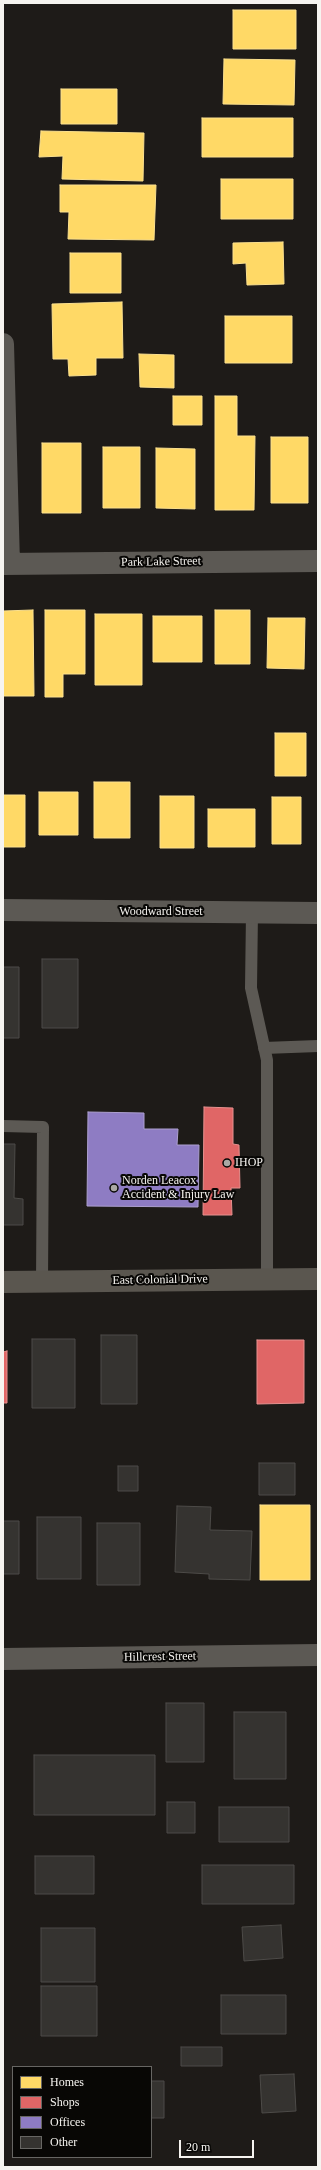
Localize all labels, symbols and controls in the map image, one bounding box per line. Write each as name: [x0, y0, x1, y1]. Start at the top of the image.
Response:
street label: Park Lake Street: [121, 554, 201, 570]
street label: Woodward Street: [119, 905, 203, 919]
place label: IHOP: [235, 1156, 263, 1170]
marker: IHOP: [222, 1158, 232, 1168]
place label: Norden Leacox Accident & Injury Law: [122, 1174, 234, 1202]
marker: Norden Leacox Accident & Injury Law: [109, 1183, 119, 1193]
street label: East Colonial Drive: [112, 1272, 208, 1288]
street label: Hillcrest Street: [124, 1649, 196, 1665]
legend: [12, 2066, 152, 2158]
text: Homes: [50, 2075, 84, 2089]
text: Shops: [50, 2095, 79, 2109]
text: Offices: [50, 2115, 85, 2129]
scale bar: [181, 2132, 256, 2158]
text: Other: [50, 2135, 77, 2149]
text: 20 m: [186, 2140, 210, 2154]

